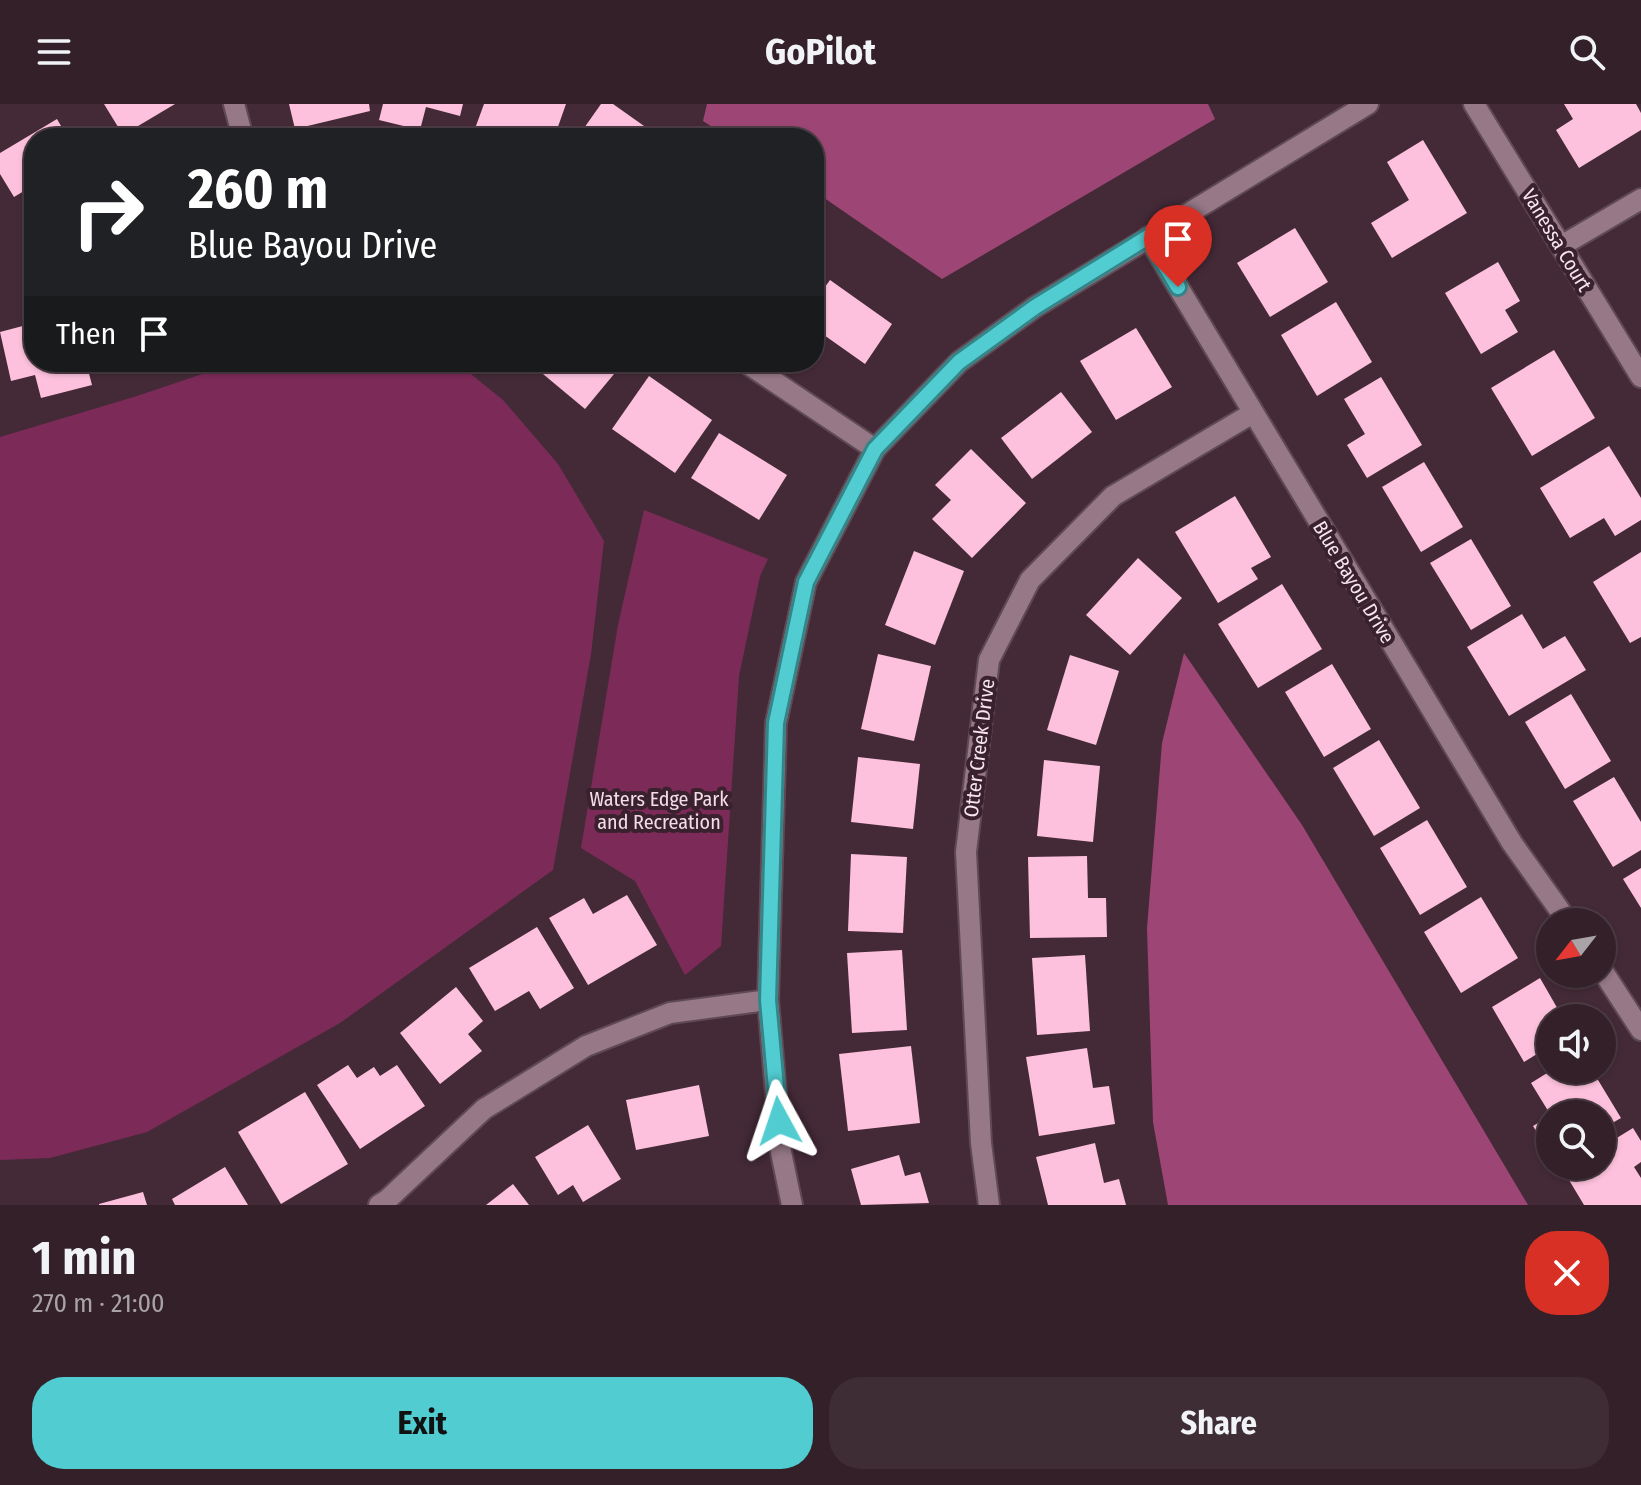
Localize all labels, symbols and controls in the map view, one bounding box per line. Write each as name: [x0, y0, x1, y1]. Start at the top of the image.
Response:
icon: menu: [32, 30, 76, 74]
text: GoPilot: [765, 30, 876, 74]
icon: search: [1565, 30, 1609, 74]
text: 260 m: [188, 156, 328, 223]
icon: right: [56, 160, 160, 264]
street label: Vanessa Court: [1517, 184, 1597, 296]
pin: [1144, 205, 1212, 287]
icon: arrive: [1156, 217, 1200, 261]
text: Blue Bayou Drive: [188, 224, 437, 268]
icon: arrive: [132, 312, 176, 356]
text: Then: [56, 316, 116, 352]
street label: Blue Bayou Drive: [1308, 516, 1400, 648]
street label: Otter Creek Drive: [959, 677, 999, 819]
park label: Waters Edge Park and Recreation: [589, 787, 729, 834]
north arrow: [1536, 908, 1616, 988]
map controls: [1536, 908, 1616, 1180]
button: sound: [1536, 1004, 1616, 1084]
position arrow: [737, 1079, 821, 1163]
button: search: [1536, 1100, 1616, 1180]
text: 1 min: [32, 1229, 137, 1287]
button: close: [1525, 1231, 1609, 1315]
text: 270 m · 21:00: [32, 1288, 165, 1319]
button: Exit: [32, 1377, 813, 1469]
button: Share: [829, 1377, 1609, 1469]

